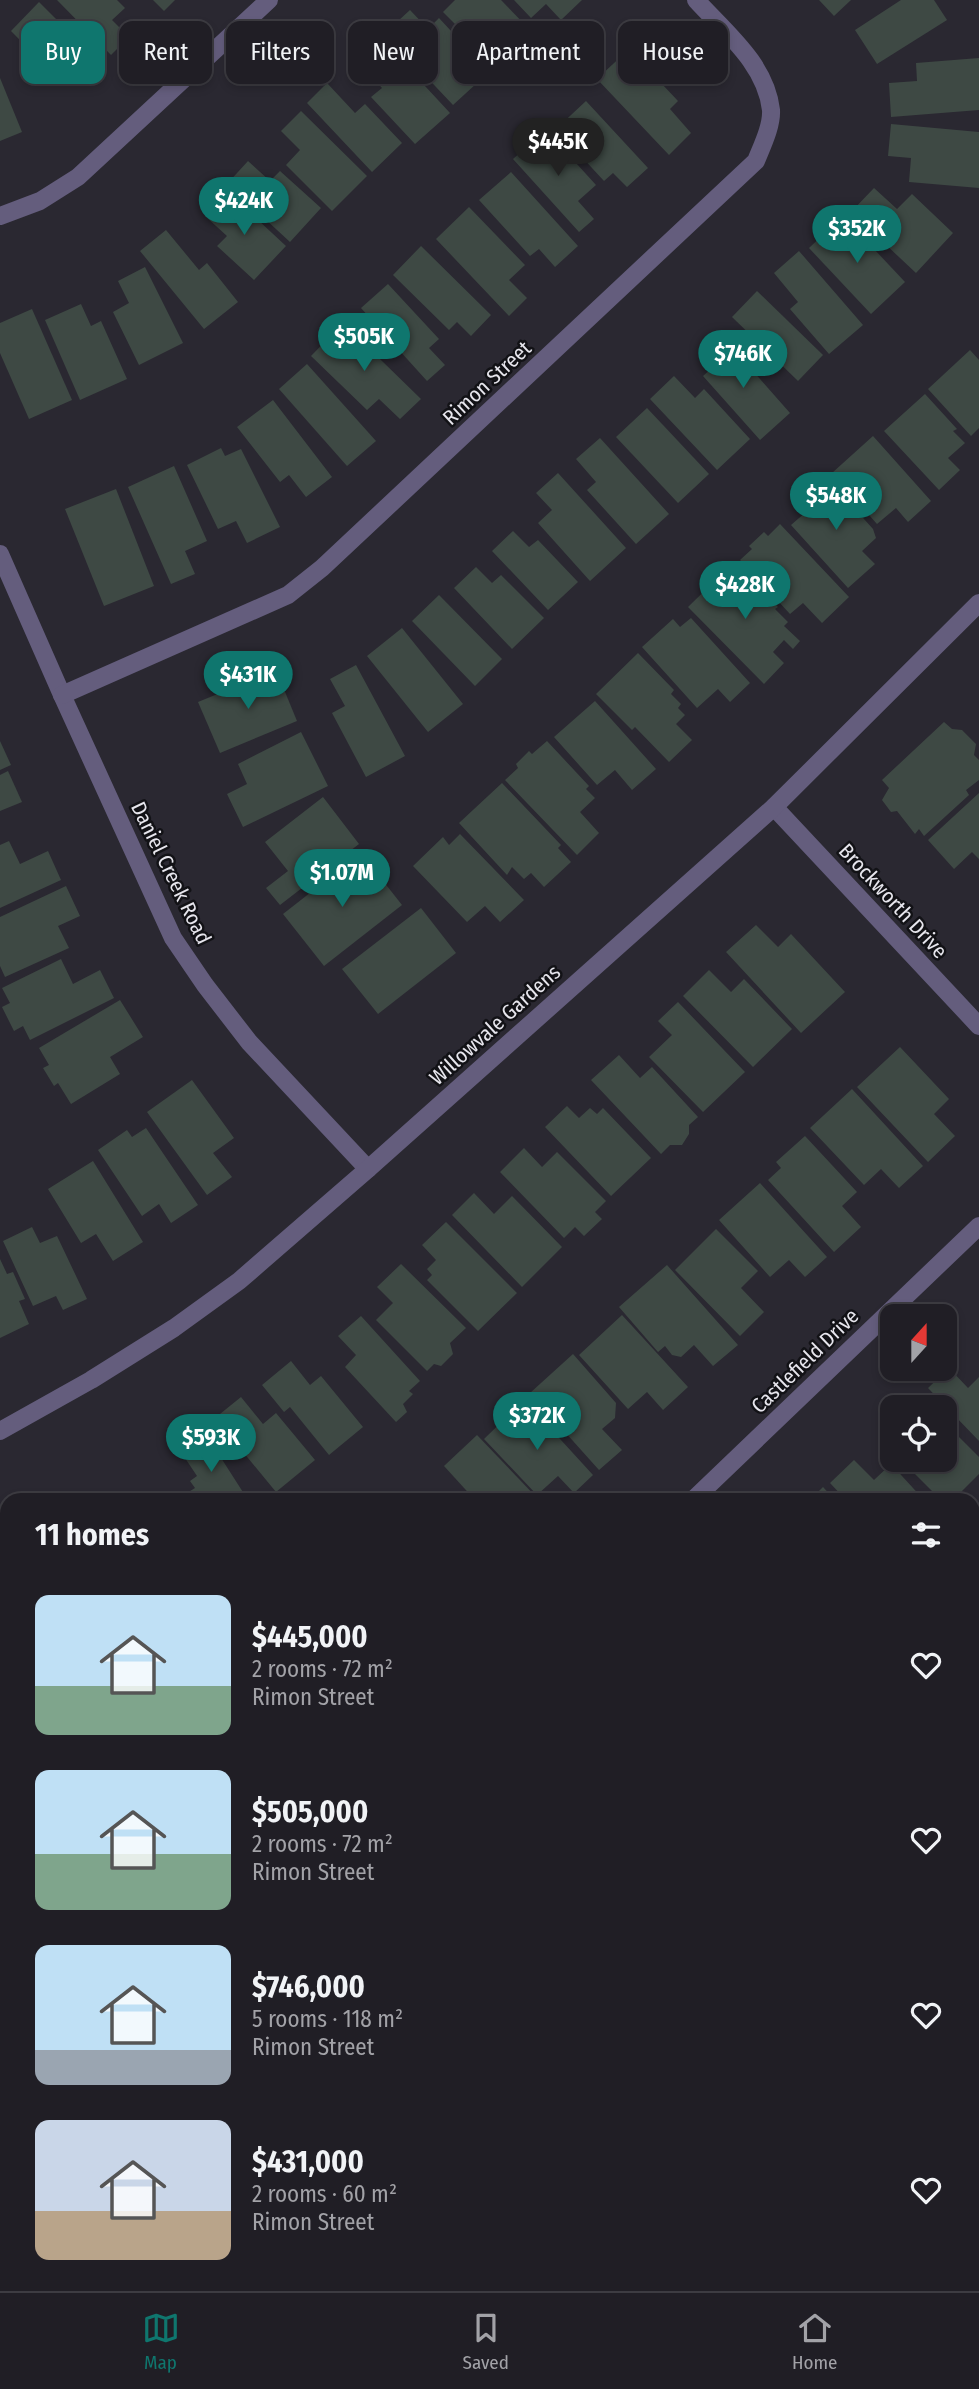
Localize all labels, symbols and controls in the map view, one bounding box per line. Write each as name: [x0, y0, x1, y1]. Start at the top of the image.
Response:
chip: Buy: [21, 21, 105, 84]
chip: Rent: [119, 21, 212, 84]
chip: Filters: [226, 21, 334, 84]
chip: New: [348, 21, 438, 84]
chip: Apartment: [452, 21, 604, 84]
chip: House: [618, 21, 728, 84]
pin: $445K: [509, 118, 607, 178]
text: $445K: [528, 127, 588, 155]
pin: $424K: [195, 177, 293, 237]
text: $424K: [215, 186, 273, 214]
pin: $352K: [808, 205, 906, 265]
text: $352K: [828, 214, 886, 242]
pin: $505K: [315, 314, 413, 373]
text: $505K: [334, 322, 394, 350]
pin: $746K: [694, 330, 792, 390]
street label: Rimon Street: [437, 335, 537, 431]
text: $746K: [714, 339, 772, 367]
pin: $548K: [787, 472, 885, 532]
text: $548K: [806, 481, 866, 509]
pin: $428K: [696, 562, 794, 621]
text: $428K: [715, 570, 775, 598]
pin: $431K: [199, 652, 297, 711]
text: $431K: [220, 660, 276, 688]
street label: Daniel Creek Road: [125, 797, 217, 949]
street label: Brockworth Drive: [833, 838, 953, 964]
pin: $1.07M: [285, 850, 399, 909]
text: $1.07M: [310, 858, 374, 886]
street label: Willowvale Gardens: [424, 959, 566, 1091]
street label: Castlefield Drive: [746, 1303, 864, 1419]
north arrow: [880, 1304, 957, 1381]
map controls: [880, 1304, 957, 1472]
pin: $372K: [488, 1392, 586, 1452]
button: locate: [880, 1395, 957, 1472]
text: $372K: [509, 1401, 565, 1429]
pin: $593K: [162, 1414, 260, 1474]
text: $593K: [182, 1423, 240, 1451]
icon: filters: [907, 1516, 945, 1554]
text: 11 homes: [35, 1517, 149, 1553]
text: $445,000: [252, 1619, 368, 1655]
icon: home: [91, 1623, 175, 1707]
icon: heart: [907, 1646, 945, 1684]
text: 2 rooms · 72 m²: [252, 1655, 393, 1683]
text: Rimon Street: [252, 1683, 374, 1711]
text: $505,000: [252, 1794, 368, 1830]
icon: home: [91, 1798, 175, 1882]
icon: heart: [907, 1821, 945, 1859]
text: 2 rooms · 72 m²: [252, 1830, 393, 1858]
text: Rimon Street: [252, 1858, 374, 1886]
text: $746,000: [252, 1969, 365, 2005]
icon: home: [91, 1973, 175, 2057]
icon: heart: [907, 1996, 945, 2034]
text: 5 rooms · 118 m²: [252, 2005, 403, 2033]
text: Rimon Street: [252, 2033, 374, 2061]
text: $431,000: [252, 2144, 364, 2180]
icon: home: [91, 2148, 175, 2232]
icon: heart: [907, 2171, 945, 2209]
text: 2 rooms · 60 m²: [252, 2180, 397, 2208]
text: Rimon Street: [252, 2208, 374, 2236]
tab: Map: [142, 2309, 180, 2374]
tab: Saved: [463, 2309, 509, 2374]
tab: Home: [792, 2309, 837, 2374]

